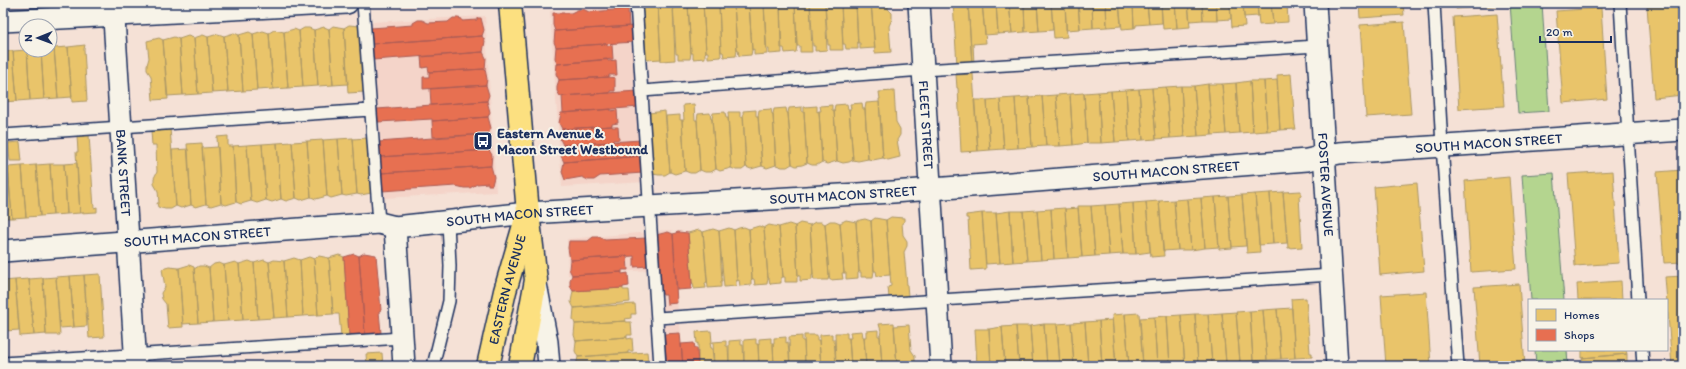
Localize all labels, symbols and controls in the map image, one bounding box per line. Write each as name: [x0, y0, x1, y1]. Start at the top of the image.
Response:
north arrow: [18, 18, 58, 58]
scale bar: [1540, 18, 1611, 44]
text: 20 m: [1546, 25, 1573, 39]
text: N: [22, 34, 35, 42]
street label: FLEET STREET: [915, 80, 937, 170]
place label: Eastern Avenue & Macon Street Westbound: [497, 125, 648, 158]
street label: BANK STREET: [112, 129, 135, 217]
bus stop icon: Eastern Avenue & Macon Street Westbound: [472, 130, 494, 152]
street label: SOUTH MACON STREET: [1415, 130, 1563, 157]
street label: FOSTER AVENUE: [1314, 132, 1337, 237]
street label: SOUTH MACON STREET: [1092, 157, 1241, 186]
street label: SOUTH MACON STREET: [769, 182, 918, 208]
street label: SOUTH MACON STREET: [446, 201, 594, 231]
street label: SOUTH MACON STREET: [123, 223, 272, 251]
street label: EASTERN AVENUE: [485, 232, 530, 346]
legend: [1528, 299, 1668, 351]
text: Homes: [1564, 308, 1600, 322]
text: Shops: [1564, 328, 1595, 342]

